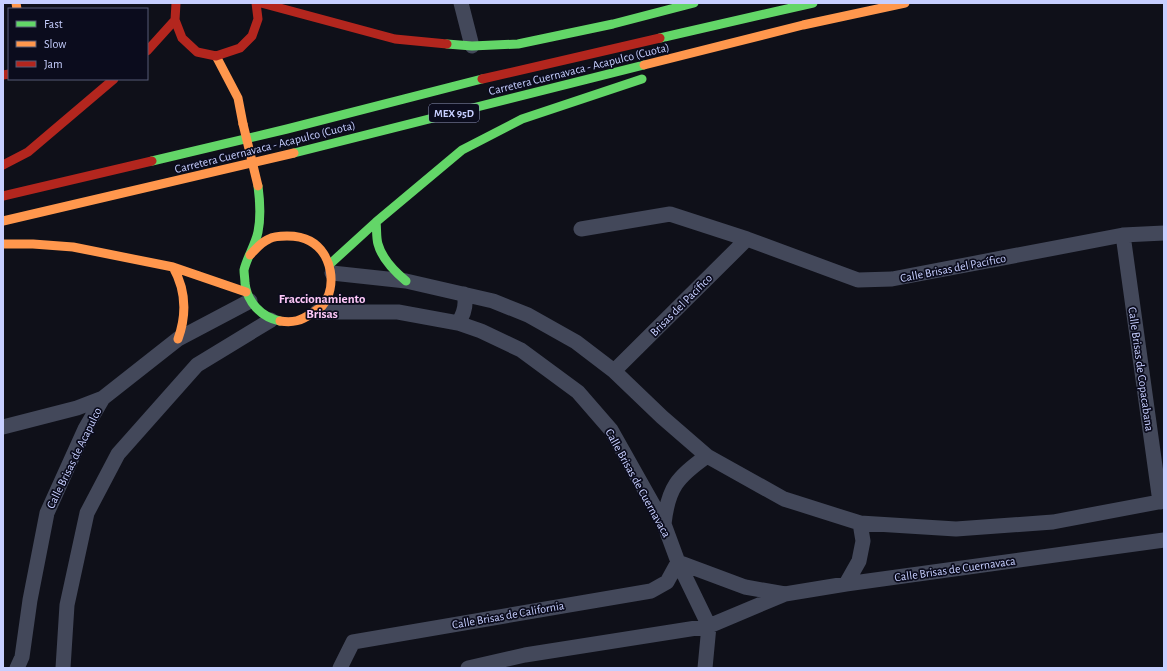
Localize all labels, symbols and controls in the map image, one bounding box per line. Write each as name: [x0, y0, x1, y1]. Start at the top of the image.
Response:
legend: [8, 8, 148, 80]
text: Fast: [44, 18, 63, 30]
text: Slow: [44, 38, 66, 50]
street label: Carretera Cuernavaca - Acapulco (Cuota): [487, 41, 671, 97]
text: Jam: [44, 58, 63, 70]
road number: MEX 95D: [429, 104, 479, 122]
street label: Carretera Cuernavaca - Acapulco (Cuota): [173, 119, 357, 175]
street label: Calle Brisas del Pacífico: [899, 252, 1007, 284]
street label: Brisas del Pacífico: [648, 272, 714, 338]
district label: Fraccionamiento Brisas: [279, 293, 366, 321]
street label: Calle Brisas de Copacabana: [1126, 306, 1156, 432]
street label: Calle Brisas de Acapulco: [44, 405, 104, 510]
street label: Calle Brisas de Cuernavaca: [603, 427, 673, 540]
street label: Calle Brisas de Cuernavaca: [894, 554, 1017, 583]
street label: Calle Brisas de California: [451, 599, 566, 631]

